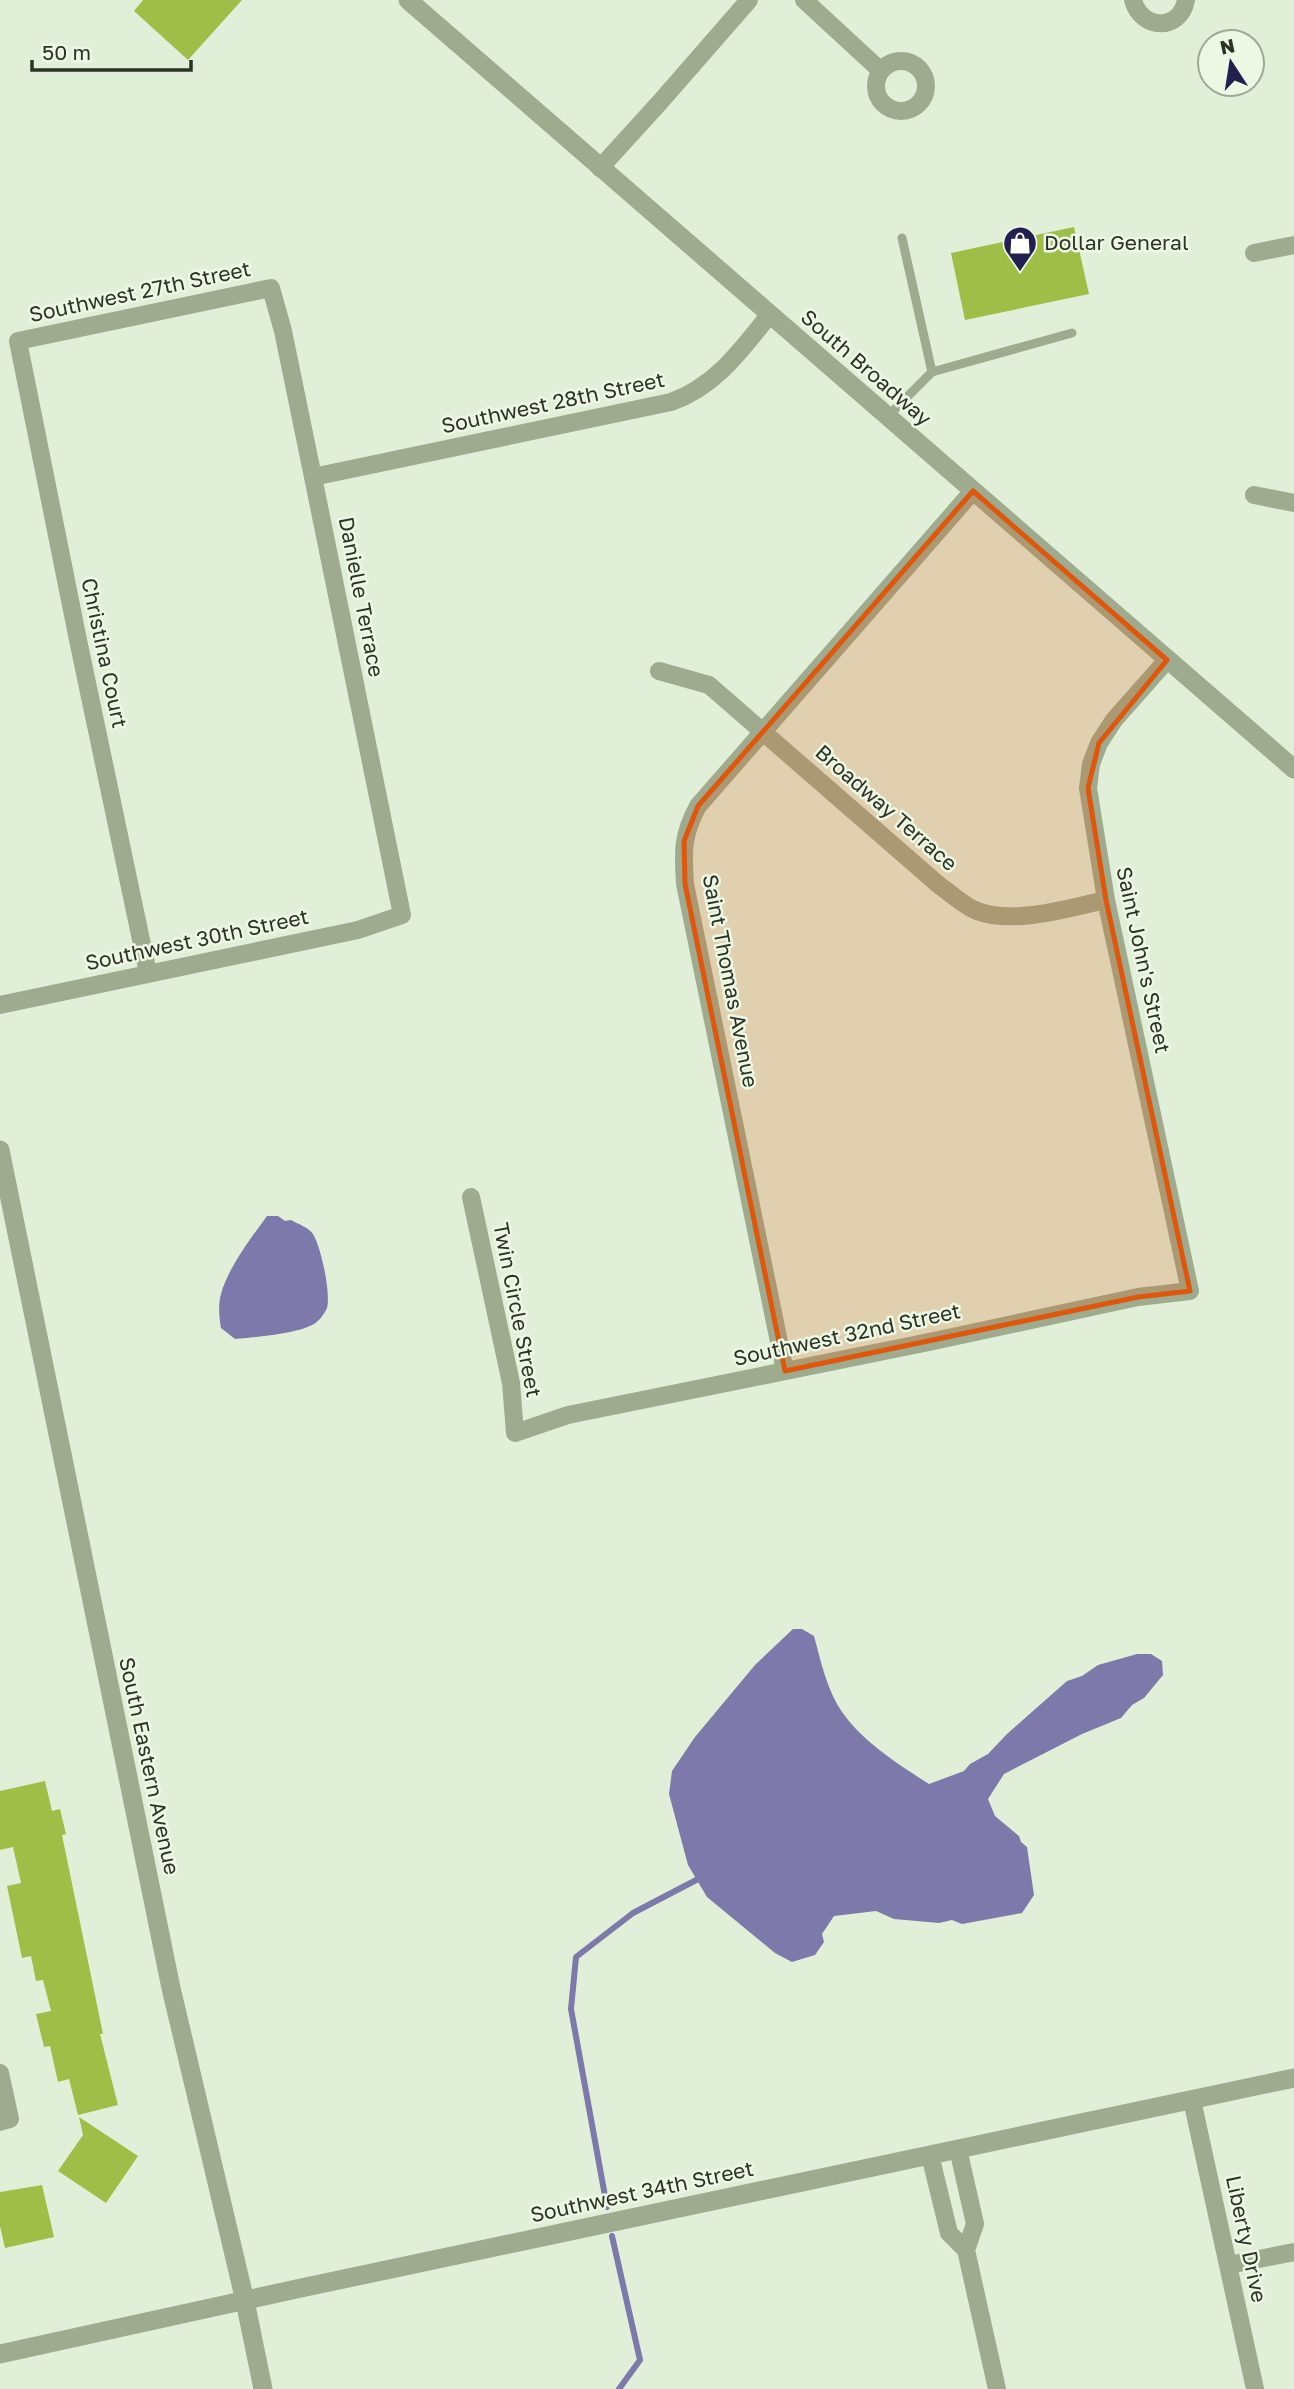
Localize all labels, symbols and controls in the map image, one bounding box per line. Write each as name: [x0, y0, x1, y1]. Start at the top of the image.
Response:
scale bar: [32, 28, 191, 72]
north arrow: [1196, 28, 1266, 98]
text: N: [1218, 33, 1237, 59]
text: 50 m: [42, 39, 91, 65]
shop icon: Dollar General: [1001, 224, 1039, 273]
place label: Dollar General: [1044, 229, 1189, 255]
street label: Southwest 27th Street: [27, 255, 253, 327]
street label: South Broadway: [796, 303, 937, 431]
street label: Southwest 28th Street: [439, 366, 667, 438]
street label: Danielle Terrace: [334, 514, 390, 679]
street label: Christina Court: [76, 575, 134, 730]
street label: Broadway Terrace: [810, 739, 963, 876]
street label: Saint John's Street: [1111, 864, 1176, 1056]
street label: Saint Thomas Avenue: [698, 872, 764, 1090]
street label: Southwest 30th Street: [83, 903, 311, 975]
street label: Twin Circle Street: [488, 1220, 548, 1399]
street label: Southwest 32nd Street: [731, 1297, 963, 1371]
street label: South Eastern Avenue: [114, 1655, 186, 1877]
street label: Southwest 34th Street: [528, 2155, 756, 2227]
street label: Liberty Drive: [1221, 2173, 1273, 2305]

